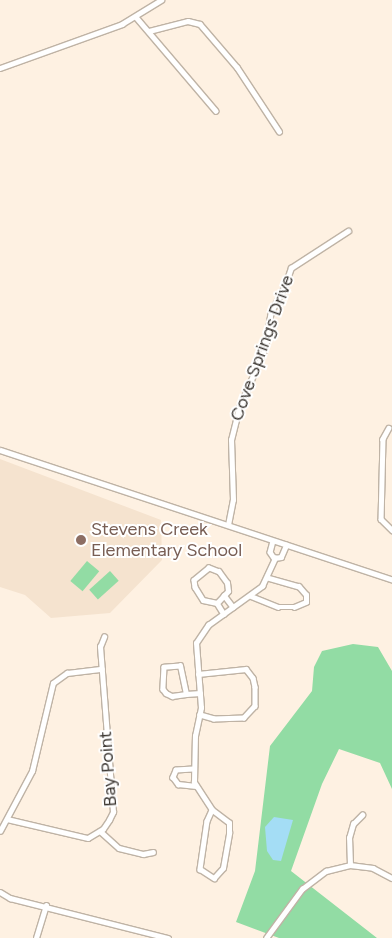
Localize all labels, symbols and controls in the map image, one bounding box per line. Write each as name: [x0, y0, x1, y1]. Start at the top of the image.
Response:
street label: Cove Springs Drive: [226, 272, 298, 424]
place label: Stevens Creek Elementary School: [91, 519, 242, 562]
marker: Stevens Creek Elementary School: [75, 534, 87, 546]
street label: Bay Point: [95, 731, 121, 807]

